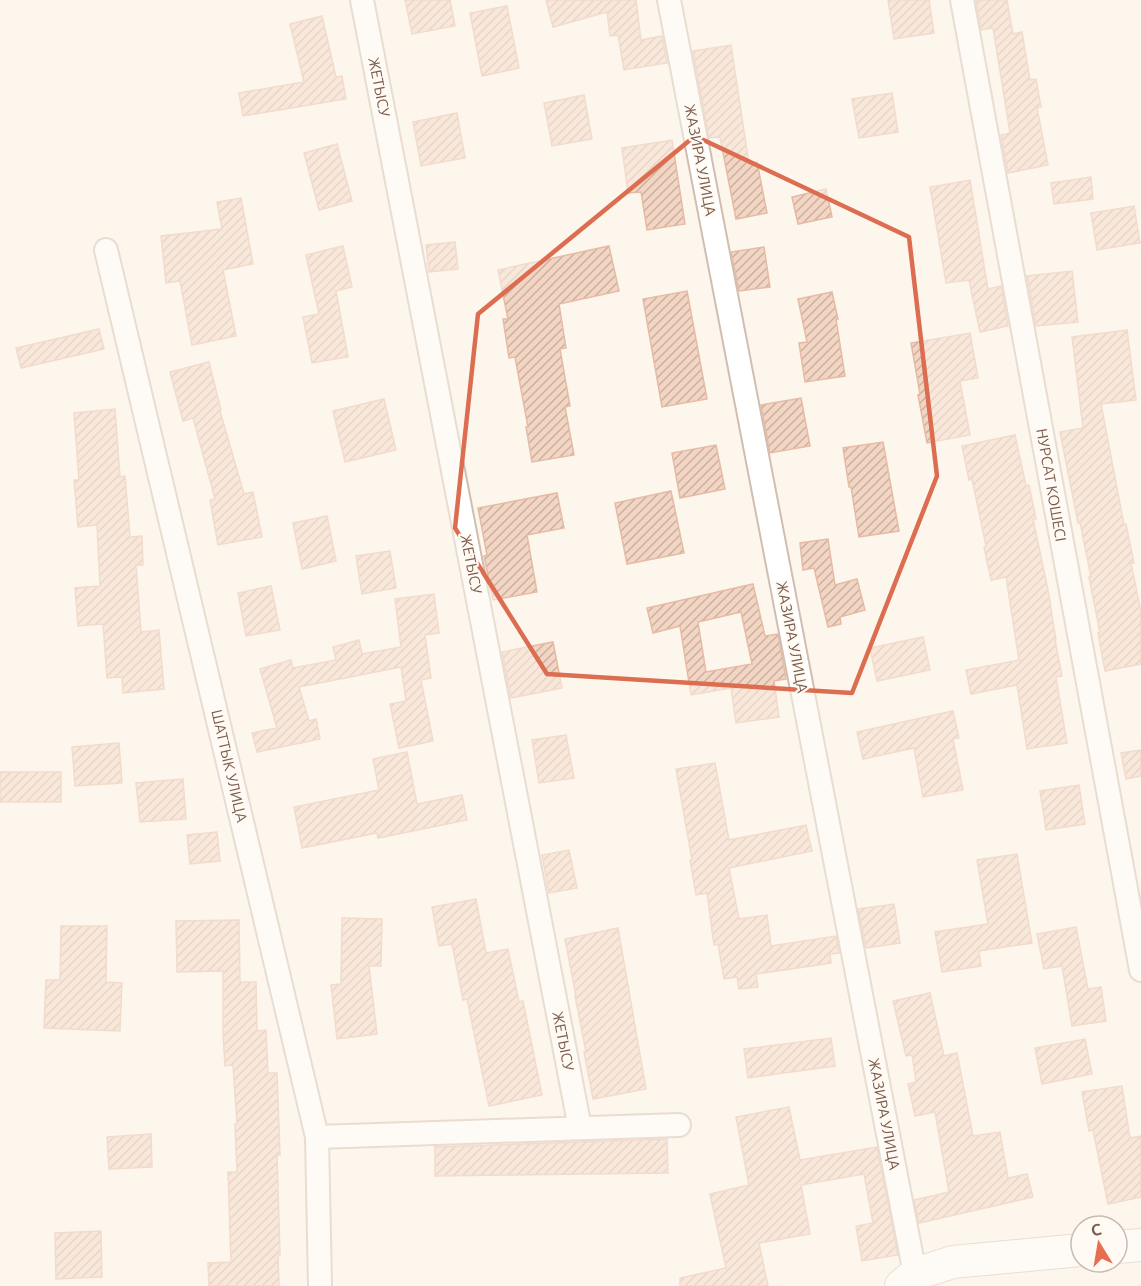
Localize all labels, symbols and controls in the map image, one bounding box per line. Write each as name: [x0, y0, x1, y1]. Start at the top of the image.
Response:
street label: ЖЕТЫСУ: [365, 56, 394, 119]
street label: ЖАЗИРА УЛИЦА: [681, 103, 720, 217]
street label: НУРСАТ КОШЕСI: [1033, 427, 1070, 543]
street label: ЖЕТЫСУ: [457, 533, 486, 596]
street label: ЖАЗИРА УЛИЦА: [773, 580, 812, 694]
street label: ШАТТЫК УЛИЦА: [208, 708, 251, 824]
street label: ЖЕТЫСУ: [549, 1010, 578, 1073]
street label: ЖАЗИРА УЛИЦА: [865, 1057, 904, 1171]
north arrow: [1069, 1214, 1129, 1274]
text: С: [1089, 1219, 1103, 1239]

